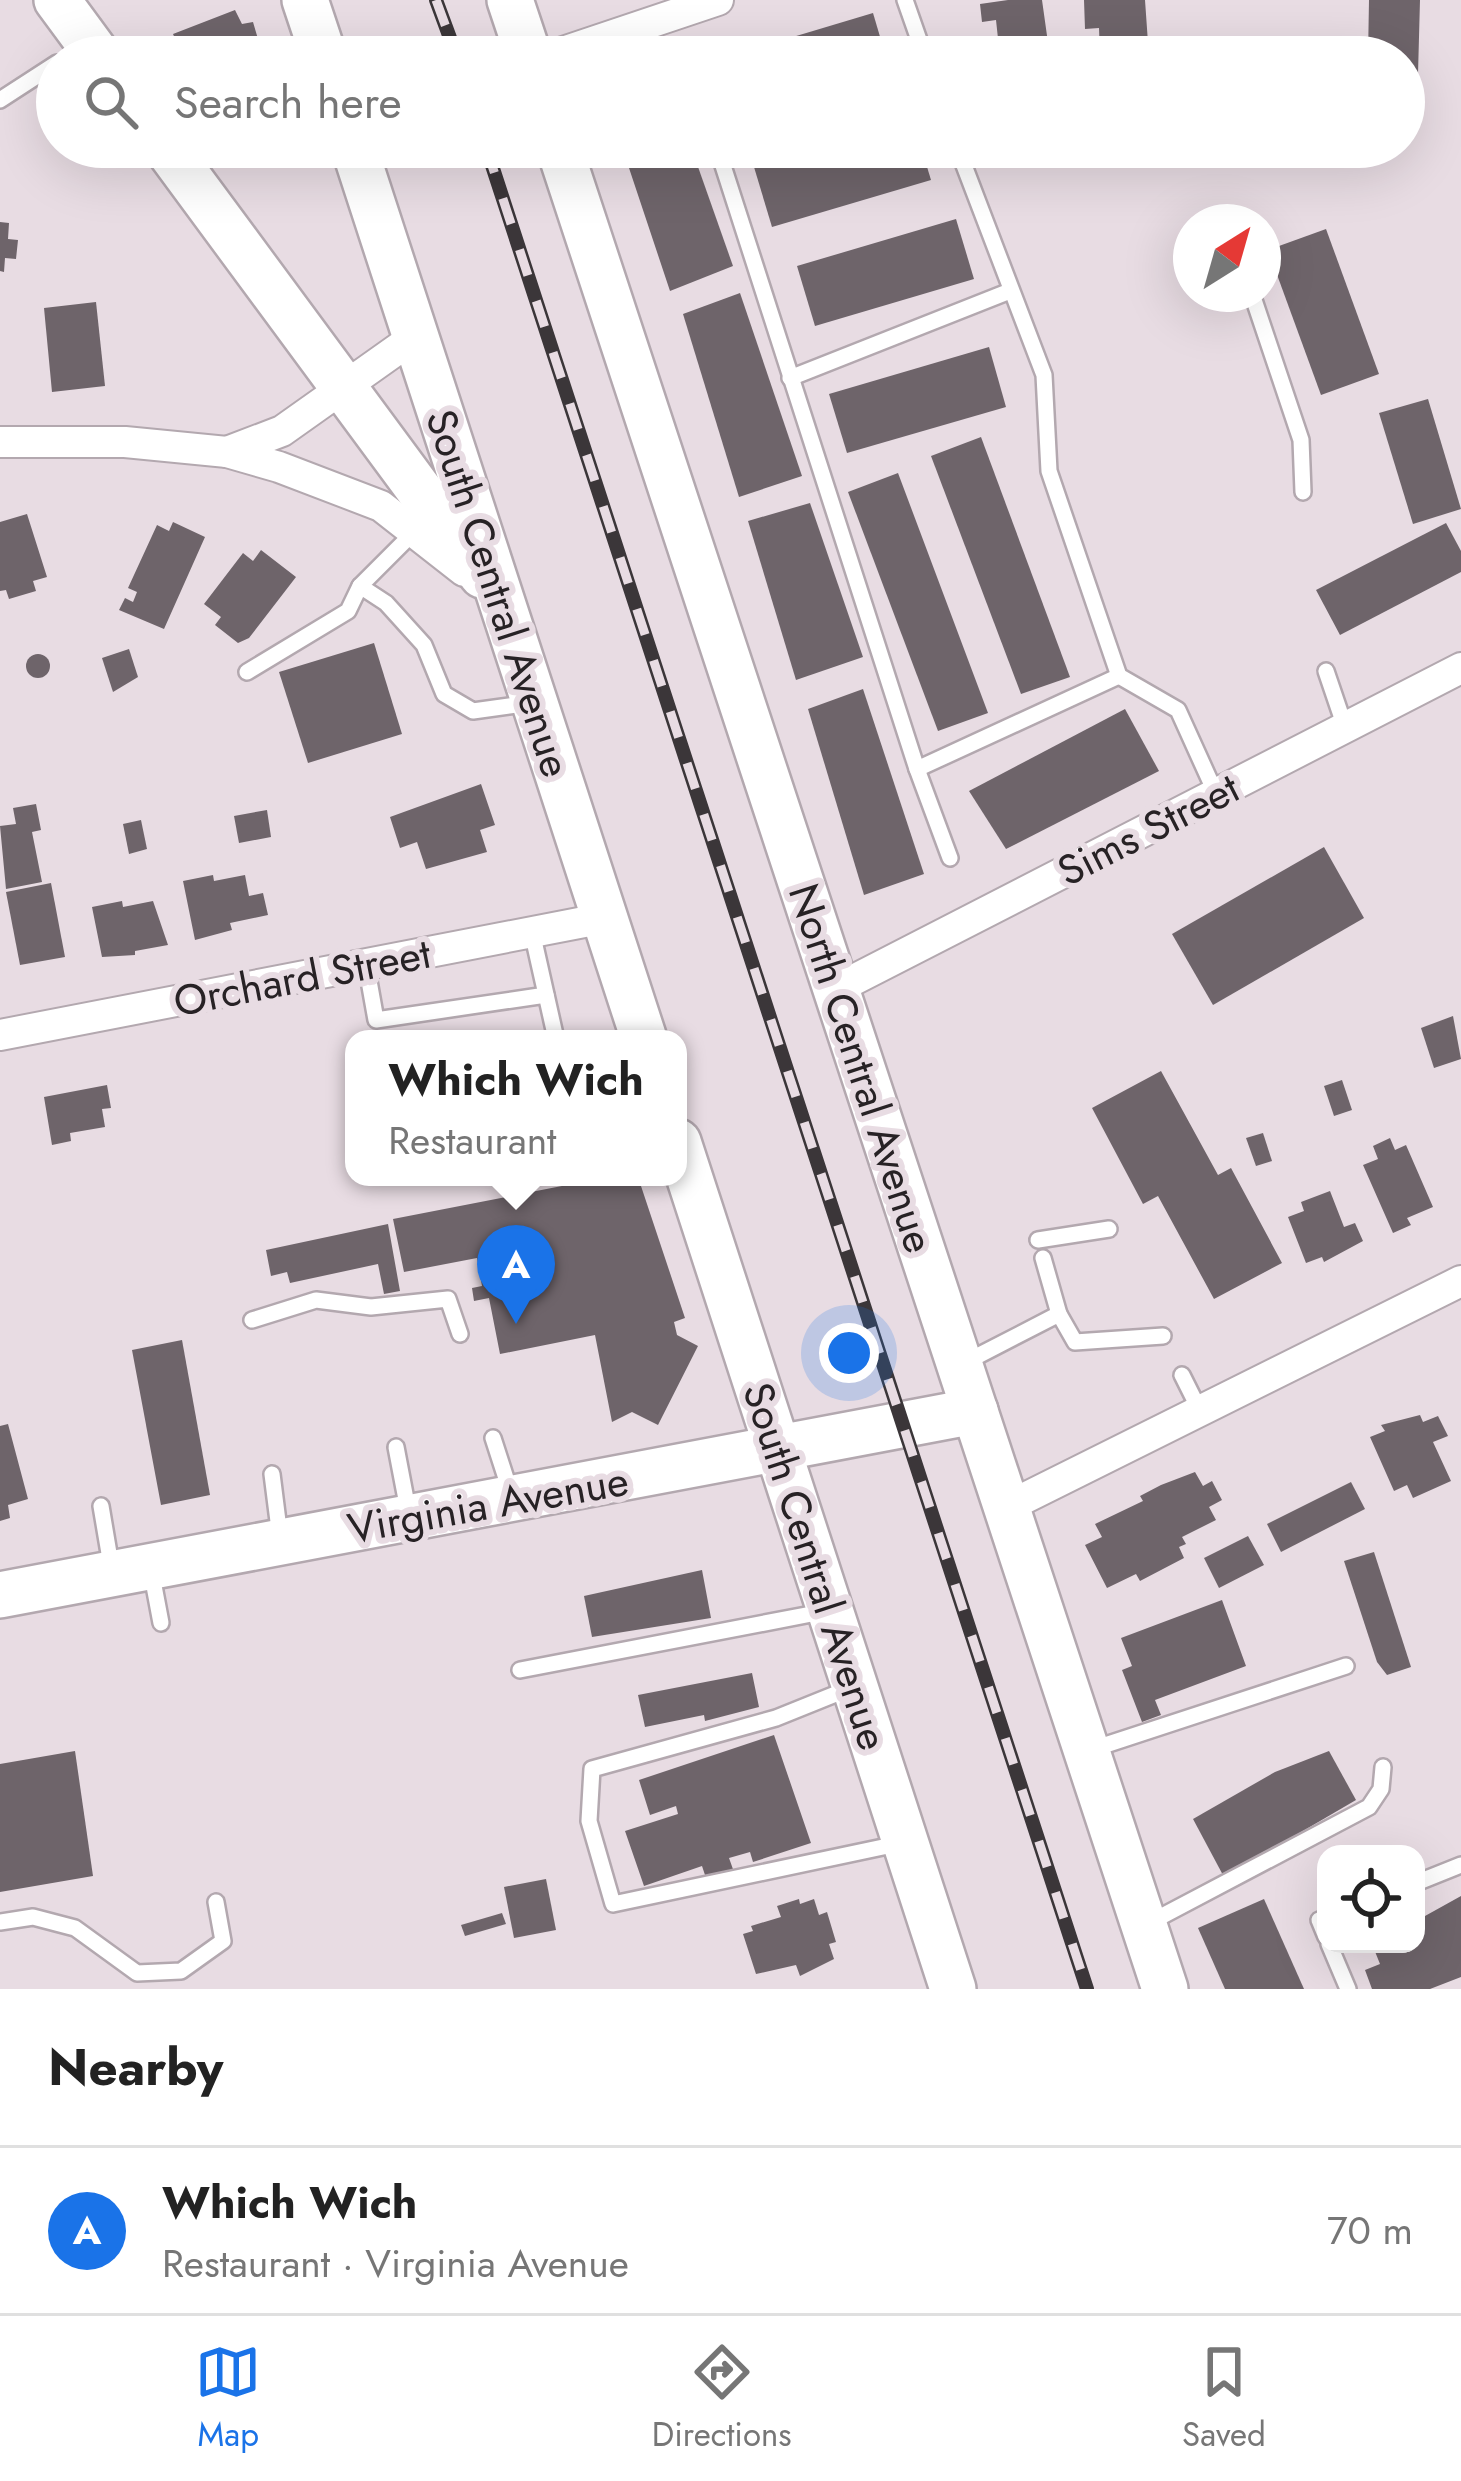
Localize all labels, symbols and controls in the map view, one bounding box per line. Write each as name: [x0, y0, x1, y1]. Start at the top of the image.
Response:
search box: [36, 36, 1425, 168]
icon: search: [78, 69, 144, 135]
text: Search here: [174, 70, 402, 135]
north arrow: [1173, 204, 1281, 312]
street label: South Central Avenue: [410, 402, 587, 785]
street label: Sims Street: [1047, 758, 1250, 901]
street label: North Central Avenue: [773, 876, 950, 1261]
street label: Orchard Street: [168, 923, 436, 1032]
popup: [345, 1030, 687, 1186]
text: Which Wich: [388, 1047, 644, 1112]
text: Restaurant: [388, 1112, 556, 1169]
pin: A: [477, 1225, 555, 1324]
your location: [819, 1323, 879, 1383]
street label: South Central Avenue: [727, 1375, 904, 1758]
street label: Virginia Avenue: [343, 1450, 633, 1559]
map controls: [1317, 1845, 1425, 1953]
button: locate: [1317, 1845, 1425, 1953]
text: Nearby: [48, 2030, 223, 2104]
text: Which Wich: [162, 2170, 417, 2235]
text: A: [73, 2202, 101, 2259]
text: 70 m: [1327, 2202, 1413, 2259]
text: Restaurant · Virginia Avenue: [162, 2235, 629, 2292]
tab: Map: [195, 2339, 261, 2458]
tab: Directions: [652, 2339, 792, 2458]
tab: Saved: [1182, 2339, 1266, 2458]

